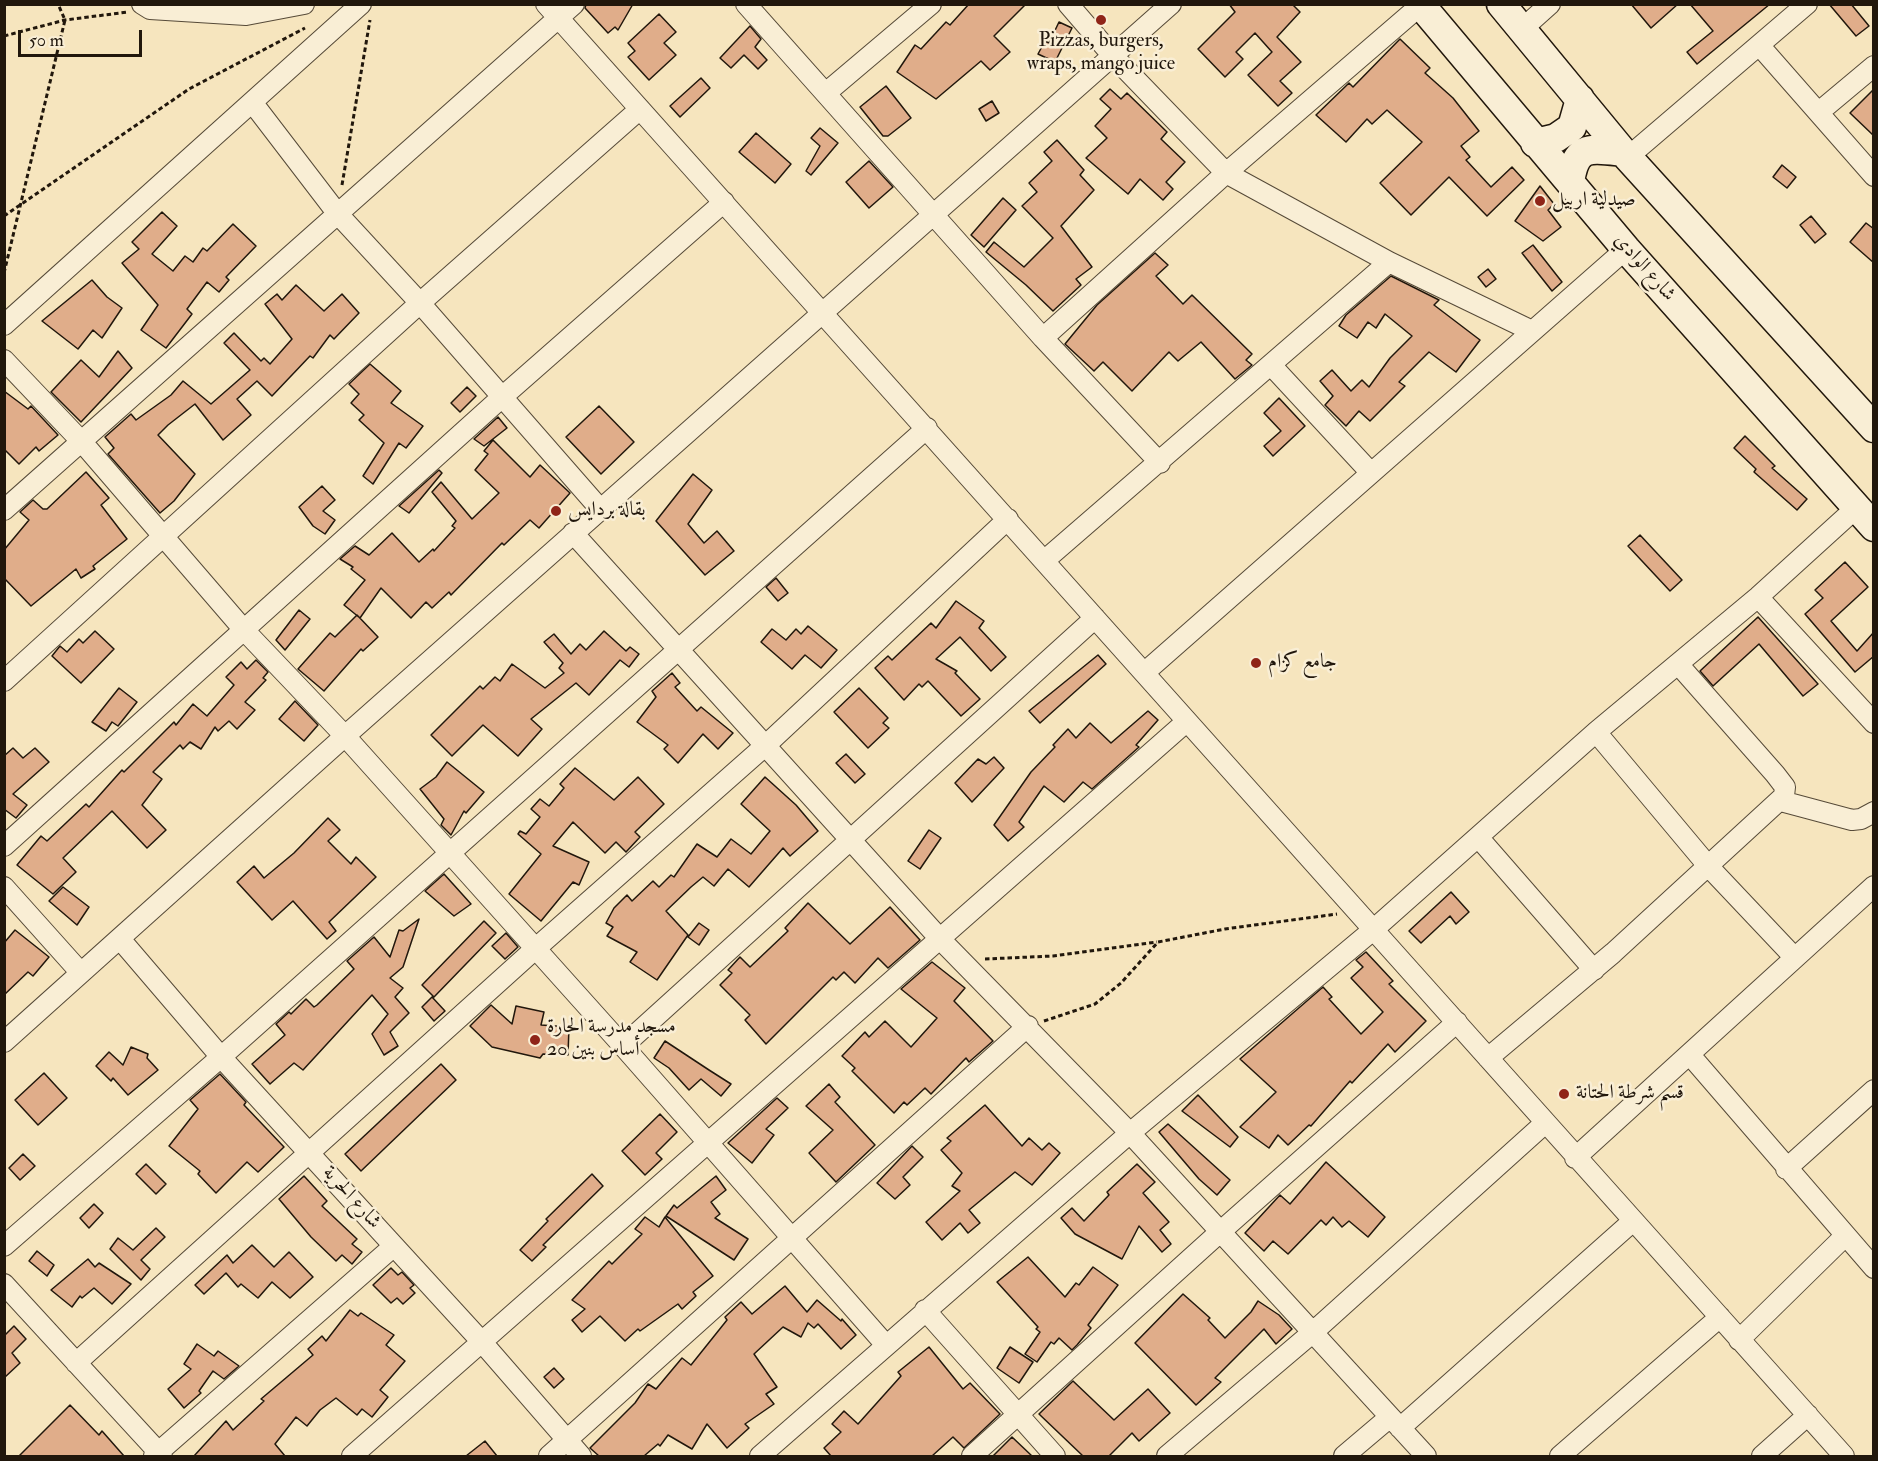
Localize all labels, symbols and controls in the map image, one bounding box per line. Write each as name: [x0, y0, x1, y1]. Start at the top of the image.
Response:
marker: Pizzas, burgers, wraps, mango juice: [1094, 13, 1108, 27]
scale bar: [21, 18, 146, 56]
text: 50 m: [29, 29, 64, 52]
place label: Pizzas, burgers, wraps, mango juice: [1027, 30, 1175, 77]
place label: صيدلية اربيل: [1552, 189, 1636, 213]
marker: صيدلية اربيل: [1533, 194, 1547, 208]
street label: شارع الوادي: [1608, 229, 1680, 307]
place label: بقالة بردايس: [568, 499, 645, 523]
marker: بقالة بردايس: [549, 504, 563, 518]
place label: جامع كزام: [1268, 651, 1337, 675]
marker: جامع كزام: [1249, 656, 1263, 670]
place label: مسجد مدرسة الحارة 20 أساس بنين: [547, 1016, 676, 1063]
marker: مسجد مدرسة الحارة 20 أساس بنين: [528, 1033, 542, 1047]
place label: قسم شرطة الحتانة: [1576, 1082, 1684, 1106]
marker: قسم شرطة الحتانة: [1557, 1087, 1571, 1101]
street label: شارع الحرية: [316, 1162, 386, 1234]

